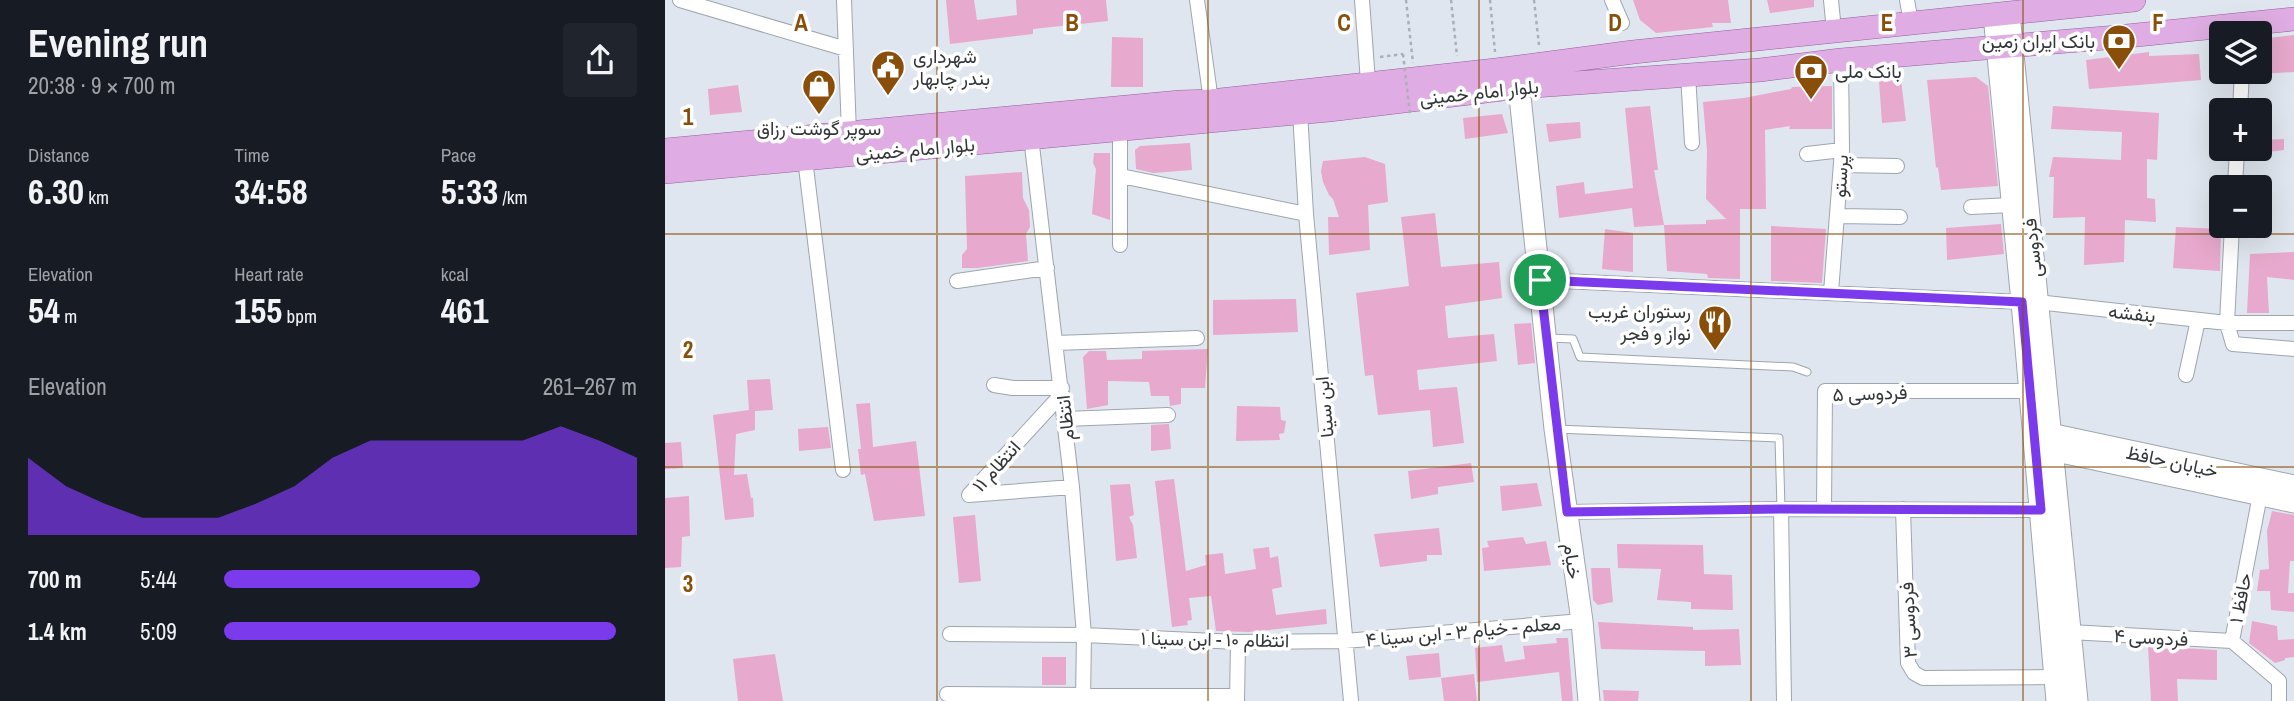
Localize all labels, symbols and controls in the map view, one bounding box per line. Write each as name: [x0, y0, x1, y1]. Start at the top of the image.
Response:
text: A: [794, 7, 808, 38]
text: B: [1065, 7, 1079, 38]
text: C: [1337, 7, 1351, 38]
text: D: [1608, 7, 1622, 38]
text: E: [1881, 7, 1893, 38]
text: F: [2152, 7, 2164, 38]
text: Evening run: [28, 18, 208, 69]
map controls: [2209, 21, 2272, 238]
button: layers: [2209, 21, 2272, 84]
bank icon: بانک ایران زمین: [2100, 22, 2138, 71]
button: share: [563, 23, 637, 97]
place label: بانک ایران زمین: [1982, 28, 2095, 54]
place label: شهرداری بندر چابهار: [912, 43, 990, 92]
public building icon: شهرداری بندر چابهار: [869, 48, 907, 97]
bank icon: بانک ملی: [1792, 52, 1830, 101]
place label: بانک ملی: [1835, 58, 1902, 84]
shop icon: سوپر گوشت رزاق: [800, 67, 838, 116]
text: 20:38 · 9 × 700 m: [28, 70, 175, 101]
street label: بلوار امام خمینی: [1418, 73, 1540, 111]
button: +: [2209, 98, 2272, 161]
text: 1: [683, 101, 694, 132]
place label: سوپر گوشت رزاق: [757, 115, 881, 142]
street label: بلوار امام خمینی: [854, 131, 976, 167]
text: Distance: [28, 142, 89, 168]
text: Time: [234, 142, 269, 168]
text: Pace: [441, 142, 476, 168]
street label: پرستو: [1826, 154, 1855, 198]
text: 6.30: [28, 168, 84, 215]
text: 34:58: [234, 168, 308, 215]
text: 5:33: [441, 168, 498, 215]
button: −: [2209, 175, 2272, 238]
text: km: [84, 184, 109, 210]
text: /km: [498, 184, 528, 210]
street label: فردوسی: [2016, 217, 2048, 279]
pin: [1510, 250, 1570, 310]
text: Elevation: [28, 261, 93, 287]
text: Heart rate: [234, 261, 304, 287]
text: kcal: [441, 261, 468, 287]
icon: arrive: [1521, 261, 1559, 299]
text: 54: [28, 287, 60, 334]
text: 155: [234, 287, 282, 334]
text: 461: [441, 287, 489, 334]
place label: رستوران غریب نواز و فجر: [1588, 298, 1691, 346]
street label: بنفشه: [2107, 298, 2157, 328]
text: m: [60, 303, 77, 329]
text: bpm: [282, 303, 317, 329]
restaurant icon: رستوران غریب نواز و فجر: [1696, 303, 1734, 352]
text: 2: [683, 334, 693, 365]
text: Elevation: [28, 371, 107, 402]
text: 261–267 m: [543, 371, 637, 402]
street label: ابن سینا: [1308, 375, 1340, 439]
street label: فردوسی ۵: [1832, 379, 1908, 407]
street label: انتظام: [1050, 394, 1080, 442]
street label: انتظام ۱۱: [966, 435, 1026, 497]
street label: خیابان حافظ: [2124, 439, 2220, 483]
street label: خیام: [1558, 541, 1588, 581]
text: 700 m: [28, 564, 81, 595]
text: 5:44: [140, 564, 177, 595]
text: 3: [683, 568, 693, 599]
street label: حافظ ۱: [2222, 571, 2258, 625]
street label: فردوسی ۳: [1893, 581, 1923, 659]
street label: معلم - خیام ۳ - ابن سینا ۴: [1364, 610, 1562, 652]
text: 1.4 km: [28, 616, 87, 647]
text: 5:09: [140, 616, 177, 647]
street label: فردوسی ۴: [2113, 622, 2189, 652]
street label: انتظام ۱۰ - ابن سینا ۱: [1141, 625, 1289, 653]

